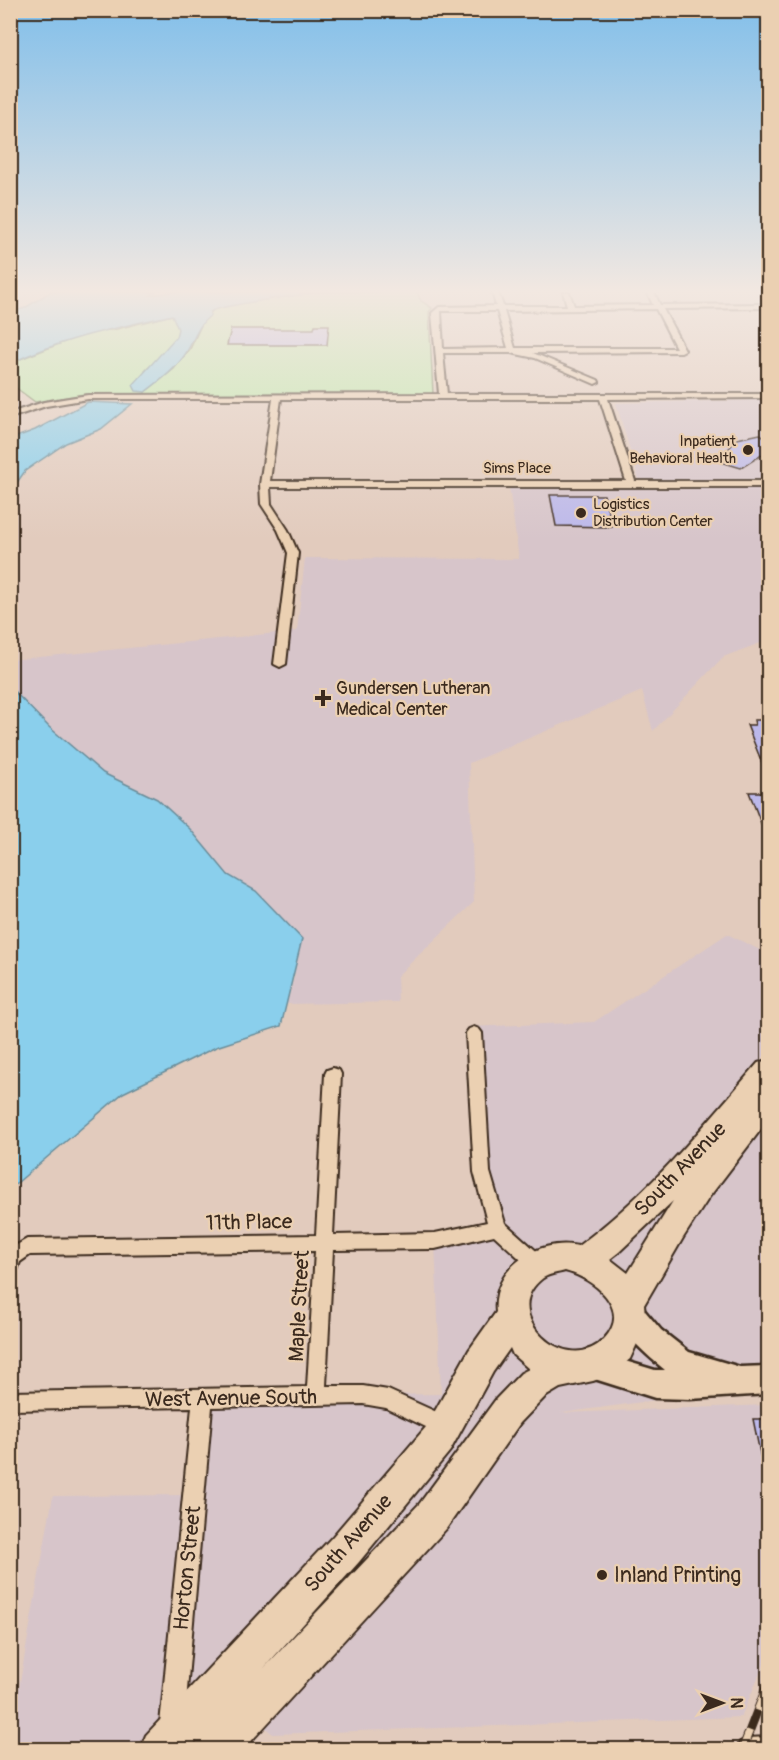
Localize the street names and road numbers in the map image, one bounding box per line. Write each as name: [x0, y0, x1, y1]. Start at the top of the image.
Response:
street label: Sims Place: [483, 459, 552, 478]
street label: South Avenue: [628, 1116, 733, 1222]
street label: 11th Place: [205, 1208, 293, 1237]
street label: Maple Street: [283, 1249, 316, 1362]
street label: West Avenue South: [145, 1383, 317, 1414]
street label: South Avenue: [298, 1488, 399, 1598]
street label: Horton Street: [168, 1504, 208, 1632]

